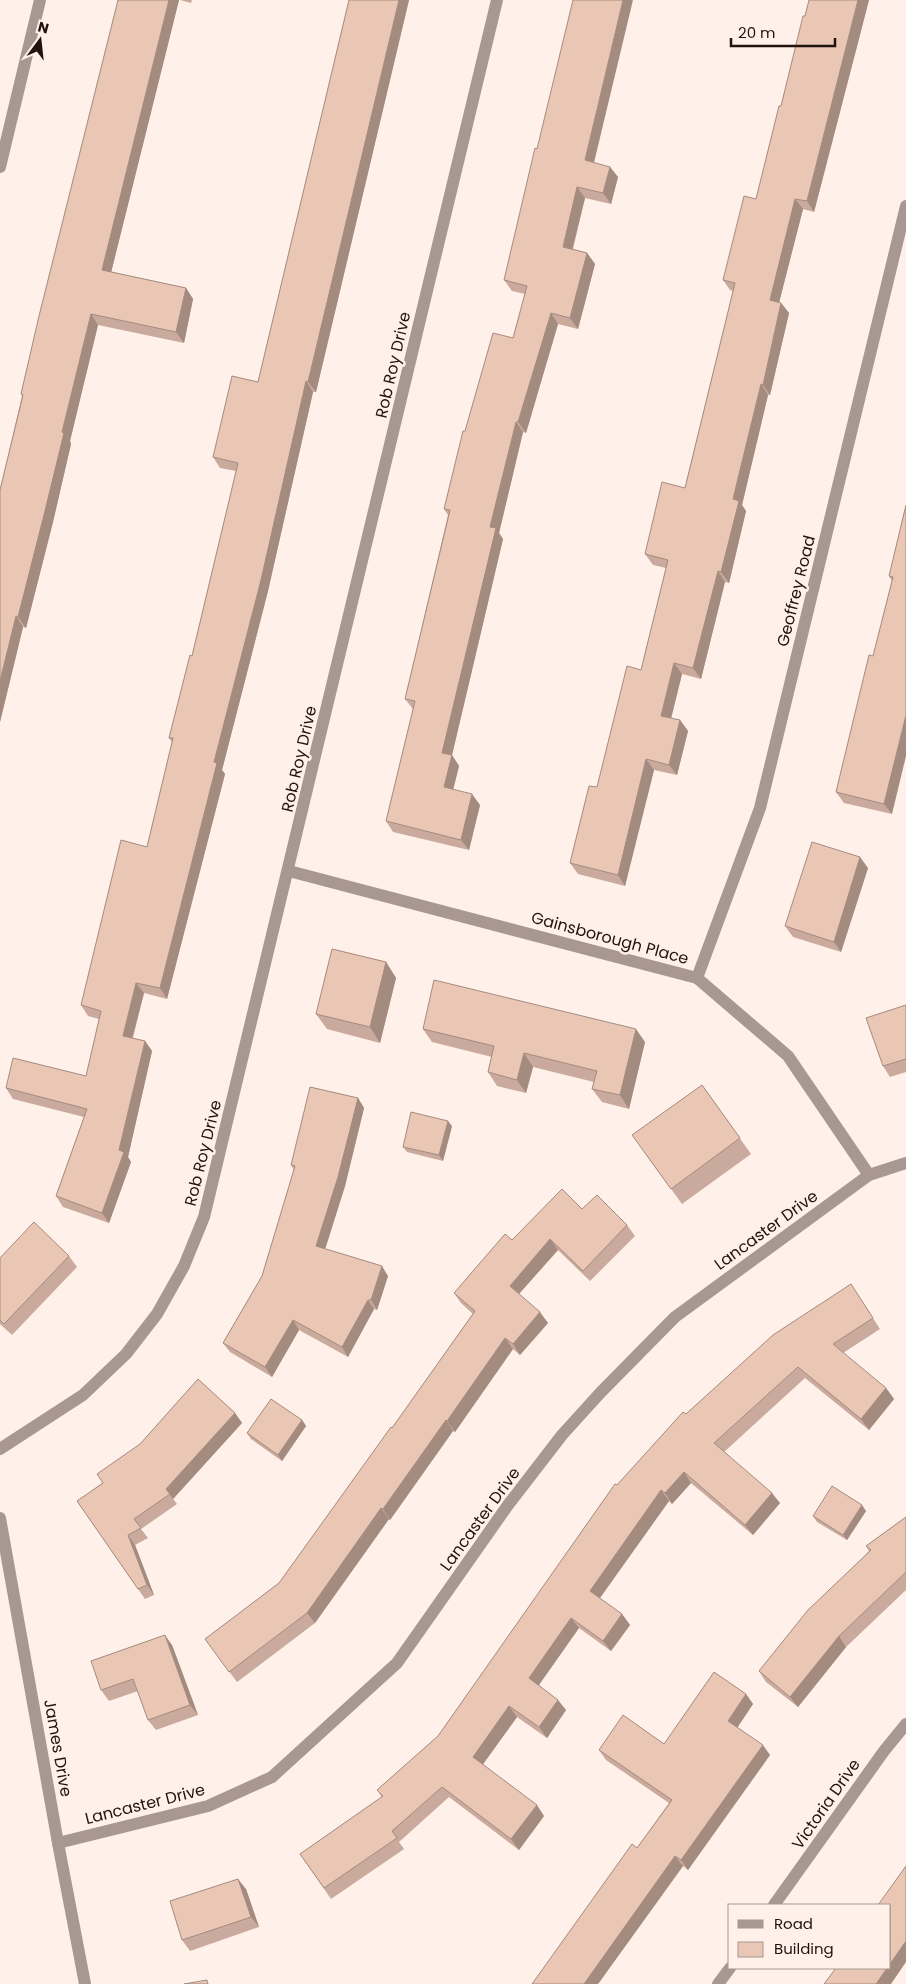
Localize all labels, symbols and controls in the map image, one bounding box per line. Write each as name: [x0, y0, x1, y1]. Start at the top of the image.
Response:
north arrow: [15, 15, 65, 65]
scale bar: [731, 15, 835, 47]
text: N: [36, 16, 51, 38]
text: 20 m: [738, 22, 776, 43]
street label: Rob Roy Drive: [370, 310, 416, 420]
street label: Geoffrey Road: [771, 533, 821, 649]
street label: Rob Roy Drive: [276, 704, 322, 814]
street label: Gainsborough Place: [529, 906, 691, 970]
street label: Rob Roy Drive: [179, 1098, 227, 1208]
street label: Lancaster Drive: [710, 1185, 823, 1275]
street label: Lancaster Drive: [435, 1462, 525, 1575]
street label: James Drive: [38, 1698, 78, 1799]
street label: Victoria Drive: [786, 1754, 866, 1854]
street label: Lancaster Drive: [83, 1778, 208, 1830]
legend: [728, 1904, 891, 1969]
text: Road: [774, 1913, 813, 1934]
text: Building: [774, 1938, 834, 1959]

